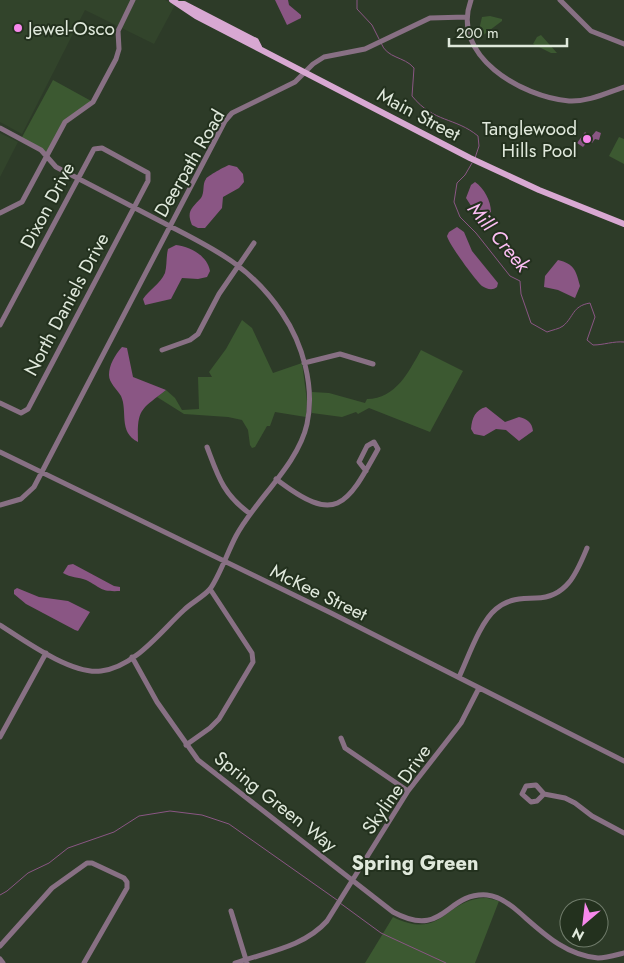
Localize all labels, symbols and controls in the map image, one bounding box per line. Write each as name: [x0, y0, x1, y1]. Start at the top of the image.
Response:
place label: Jewel-Osco: [25, 15, 115, 42]
scale bar: [449, 15, 566, 47]
marker: Jewel-Osco: [12, 22, 24, 34]
text: 200 m: [456, 22, 499, 44]
street label: Main Street: [372, 81, 465, 148]
street label: Deerpath Road: [148, 104, 231, 222]
place label: Tanglewood Hills Pool: [482, 115, 577, 164]
marker: Tanglewood Hills Pool: [581, 133, 593, 145]
street label: Dixon Drive: [13, 157, 81, 253]
water label: Mill Creek: [461, 196, 538, 280]
street label: North Daniels Drive: [17, 228, 116, 381]
street label: McKee Street: [266, 557, 372, 628]
street label: Skyline Drive: [355, 739, 438, 840]
street label: Spring Green Way: [208, 745, 343, 859]
district label: Spring Green: [352, 849, 478, 878]
north arrow: [559, 898, 609, 948]
text: N: [568, 923, 588, 946]

